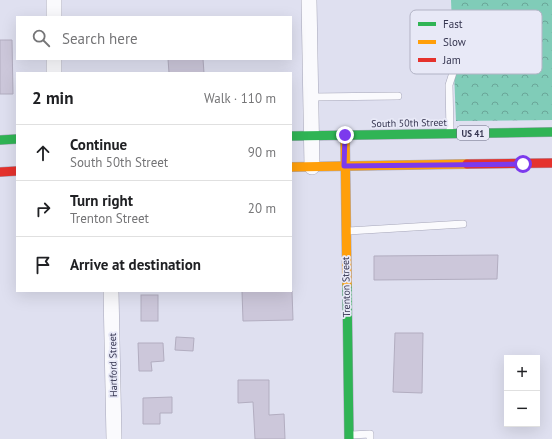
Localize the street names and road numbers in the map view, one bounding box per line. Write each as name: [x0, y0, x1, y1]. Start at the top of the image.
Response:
street label: South 50th Street: [371, 116, 447, 130]
road number: US 41: [457, 126, 489, 140]
street label: Trenton Street: [339, 256, 353, 317]
street label: Hartford Street: [106, 332, 120, 397]

